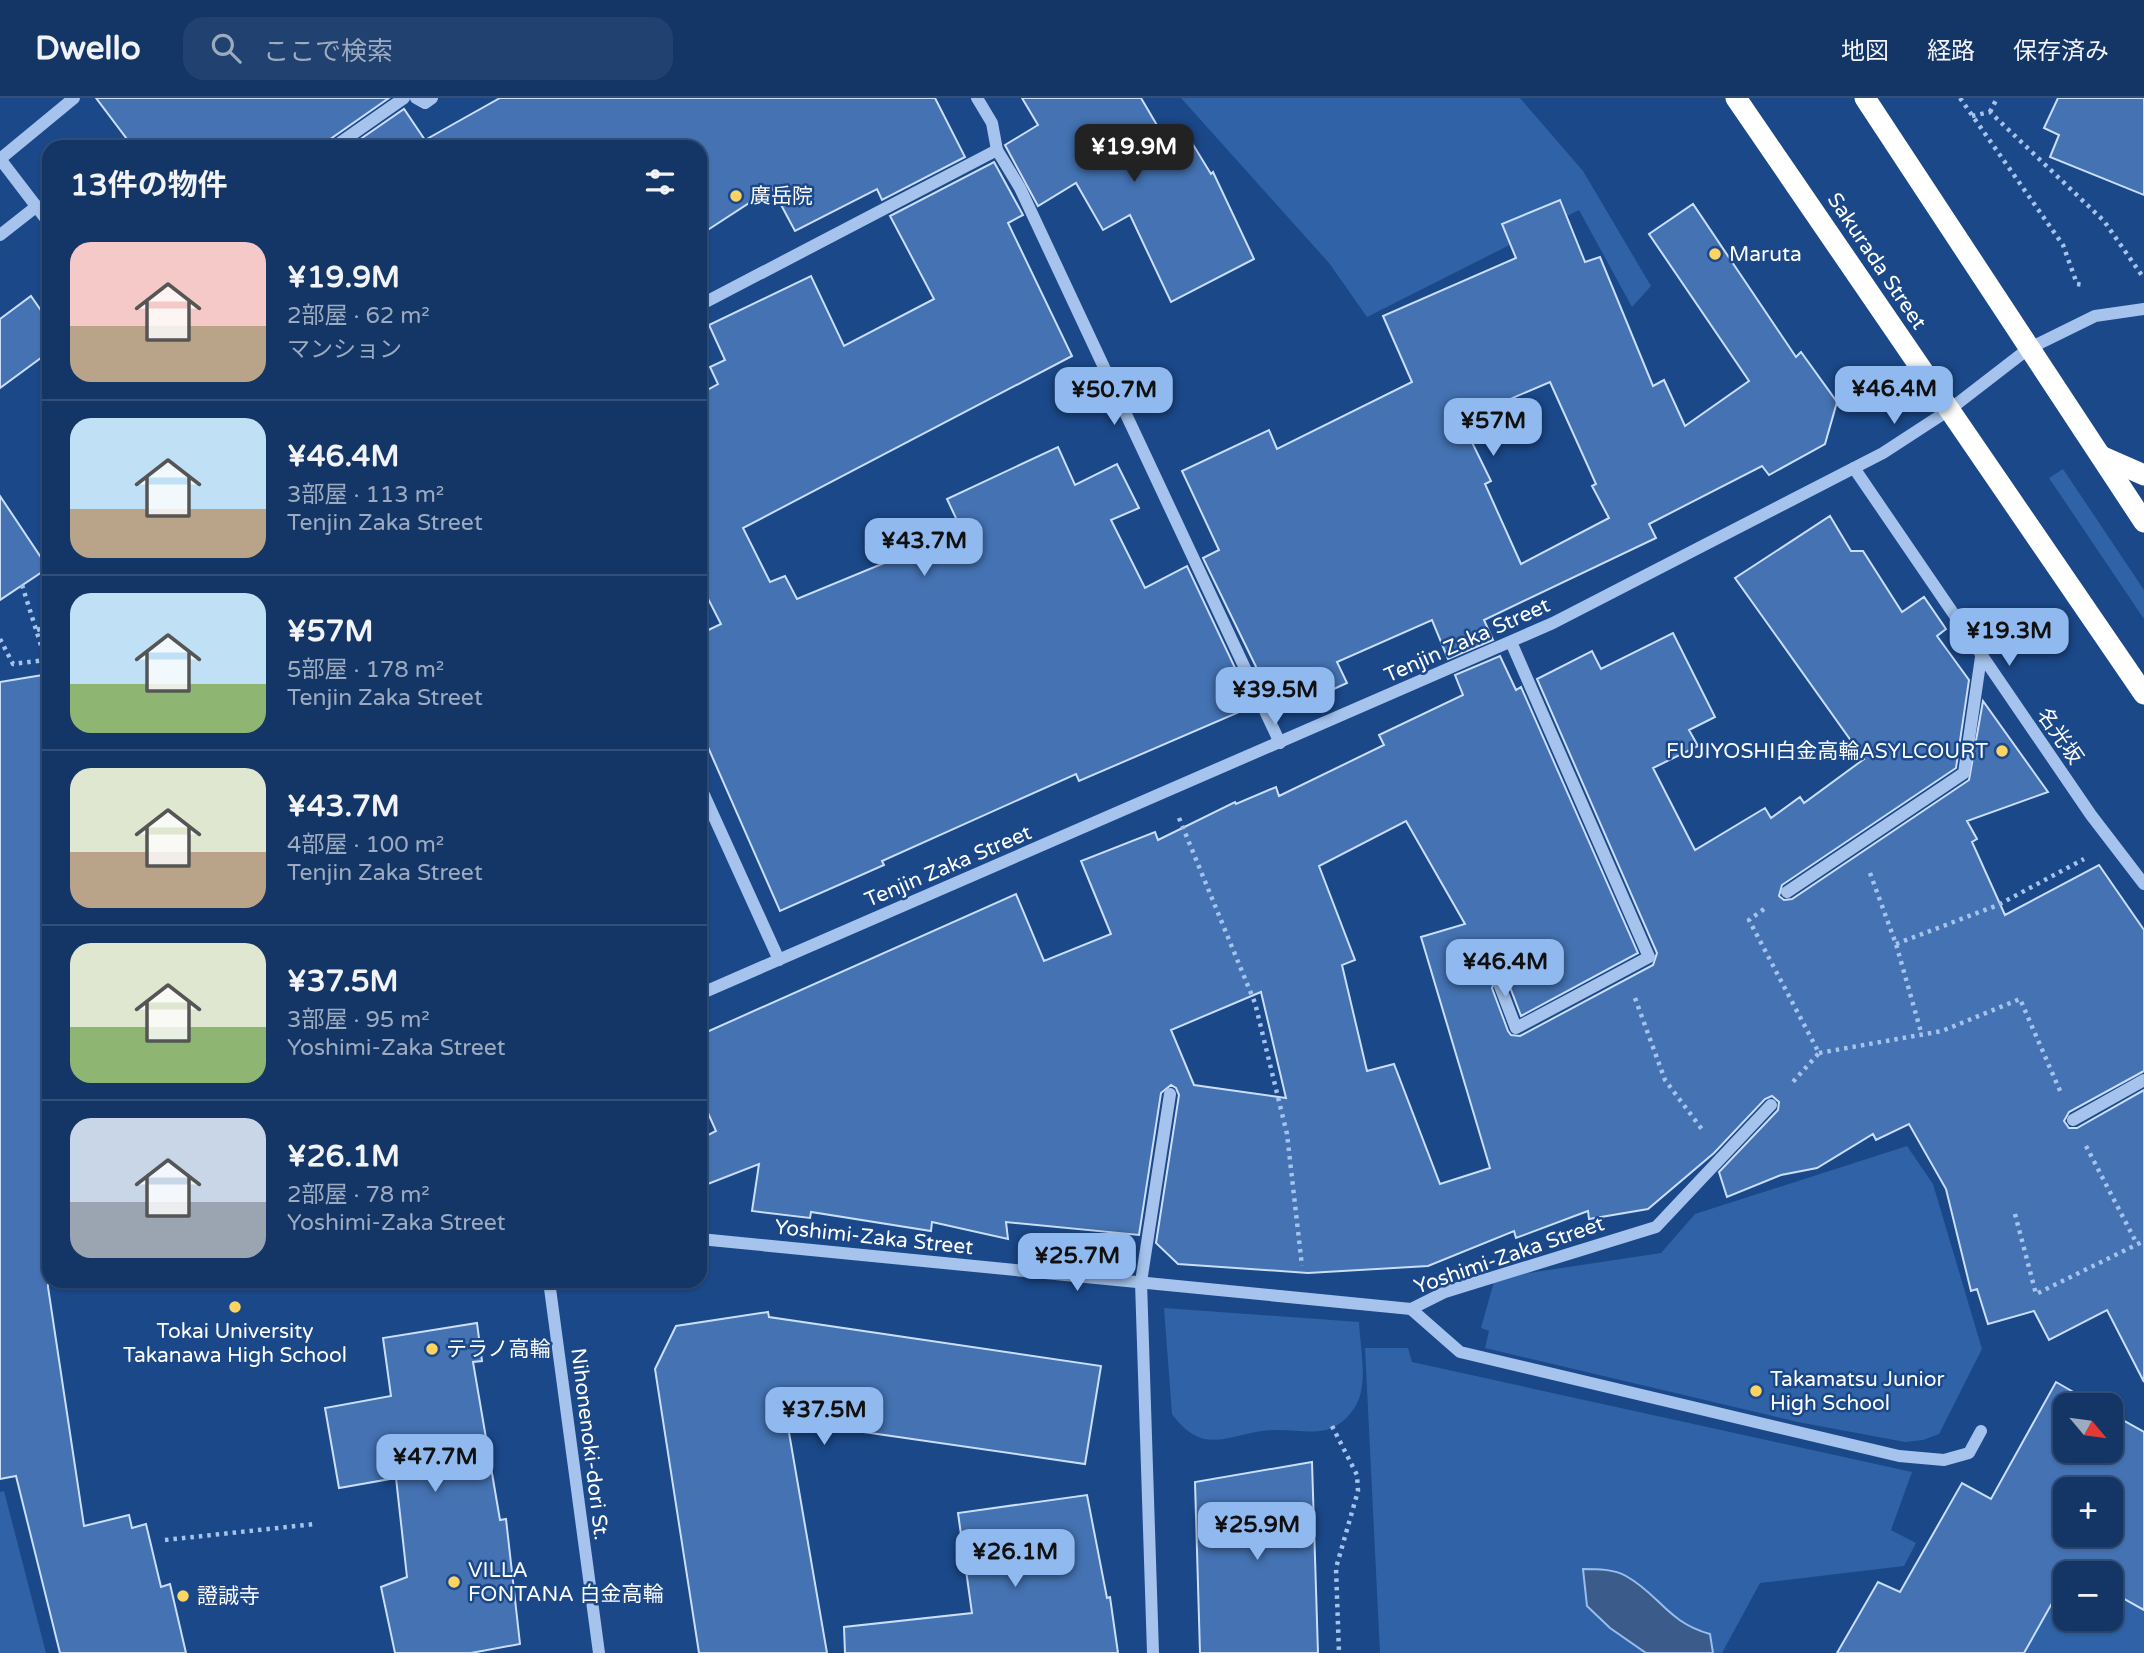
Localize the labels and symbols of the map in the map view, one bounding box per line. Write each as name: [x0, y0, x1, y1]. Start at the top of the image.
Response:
pin: ¥19.9M: [1077, 125, 1191, 184]
place label: 廣岳院: [750, 184, 813, 209]
marker: 廣岳院: [728, 188, 744, 204]
street label: Sakurada Street: [1822, 188, 1932, 334]
place label: Maruta: [1729, 242, 1802, 267]
marker: Maruta: [1707, 246, 1723, 262]
pin: ¥46.4M: [1837, 366, 1951, 426]
pin: ¥50.7M: [1057, 368, 1171, 427]
pin: ¥57M: [1452, 398, 1534, 458]
pin: ¥43.7M: [867, 518, 981, 578]
street label: Tenjin Zaka Street: [1381, 593, 1554, 688]
pin: ¥19.3M: [1952, 608, 2066, 668]
pin: ¥39.5M: [1218, 668, 1332, 727]
street label: 名光坂: [2031, 703, 2088, 769]
place label: FUJIYOSHI白金高輪ASYLCOURT: [1666, 739, 1988, 764]
marker: FUJIYOSHI白金高輪ASYLCOURT: [1994, 743, 2010, 759]
street label: Tenjin Zaka Street: [861, 820, 1035, 913]
pin: ¥46.4M: [1448, 940, 1562, 999]
street label: Yoshimi-Zaka Street: [1411, 1211, 1608, 1300]
street label: Yoshimi-Zaka Street: [773, 1215, 974, 1260]
pin: ¥25.7M: [1020, 1234, 1134, 1293]
marker: Tokai University Takanawa High School: [227, 1299, 243, 1315]
place label: Tokai University Takanawa High School: [123, 1319, 347, 1368]
place label: テラノ高輪: [446, 1337, 551, 1362]
marker: テラノ高輪: [424, 1341, 440, 1357]
street label: Nihonenoki-dori St.: [565, 1346, 614, 1542]
place label: Takamatsu Junior High School: [1770, 1367, 1945, 1416]
marker: Takamatsu Junior High School: [1748, 1383, 1764, 1399]
pin: ¥37.5M: [767, 1388, 881, 1447]
north arrow: [2053, 1393, 2123, 1463]
pin: ¥47.7M: [378, 1434, 492, 1494]
pin: ¥25.9M: [1200, 1502, 1314, 1562]
pin: ¥26.1M: [958, 1530, 1072, 1589]
place label: VILLA FONTANA 白金高輪: [468, 1558, 663, 1607]
marker: VILLA FONTANA 白金高輪: [446, 1574, 462, 1590]
place label: 證誠寺: [197, 1584, 260, 1609]
marker: 證誠寺: [175, 1588, 191, 1604]

